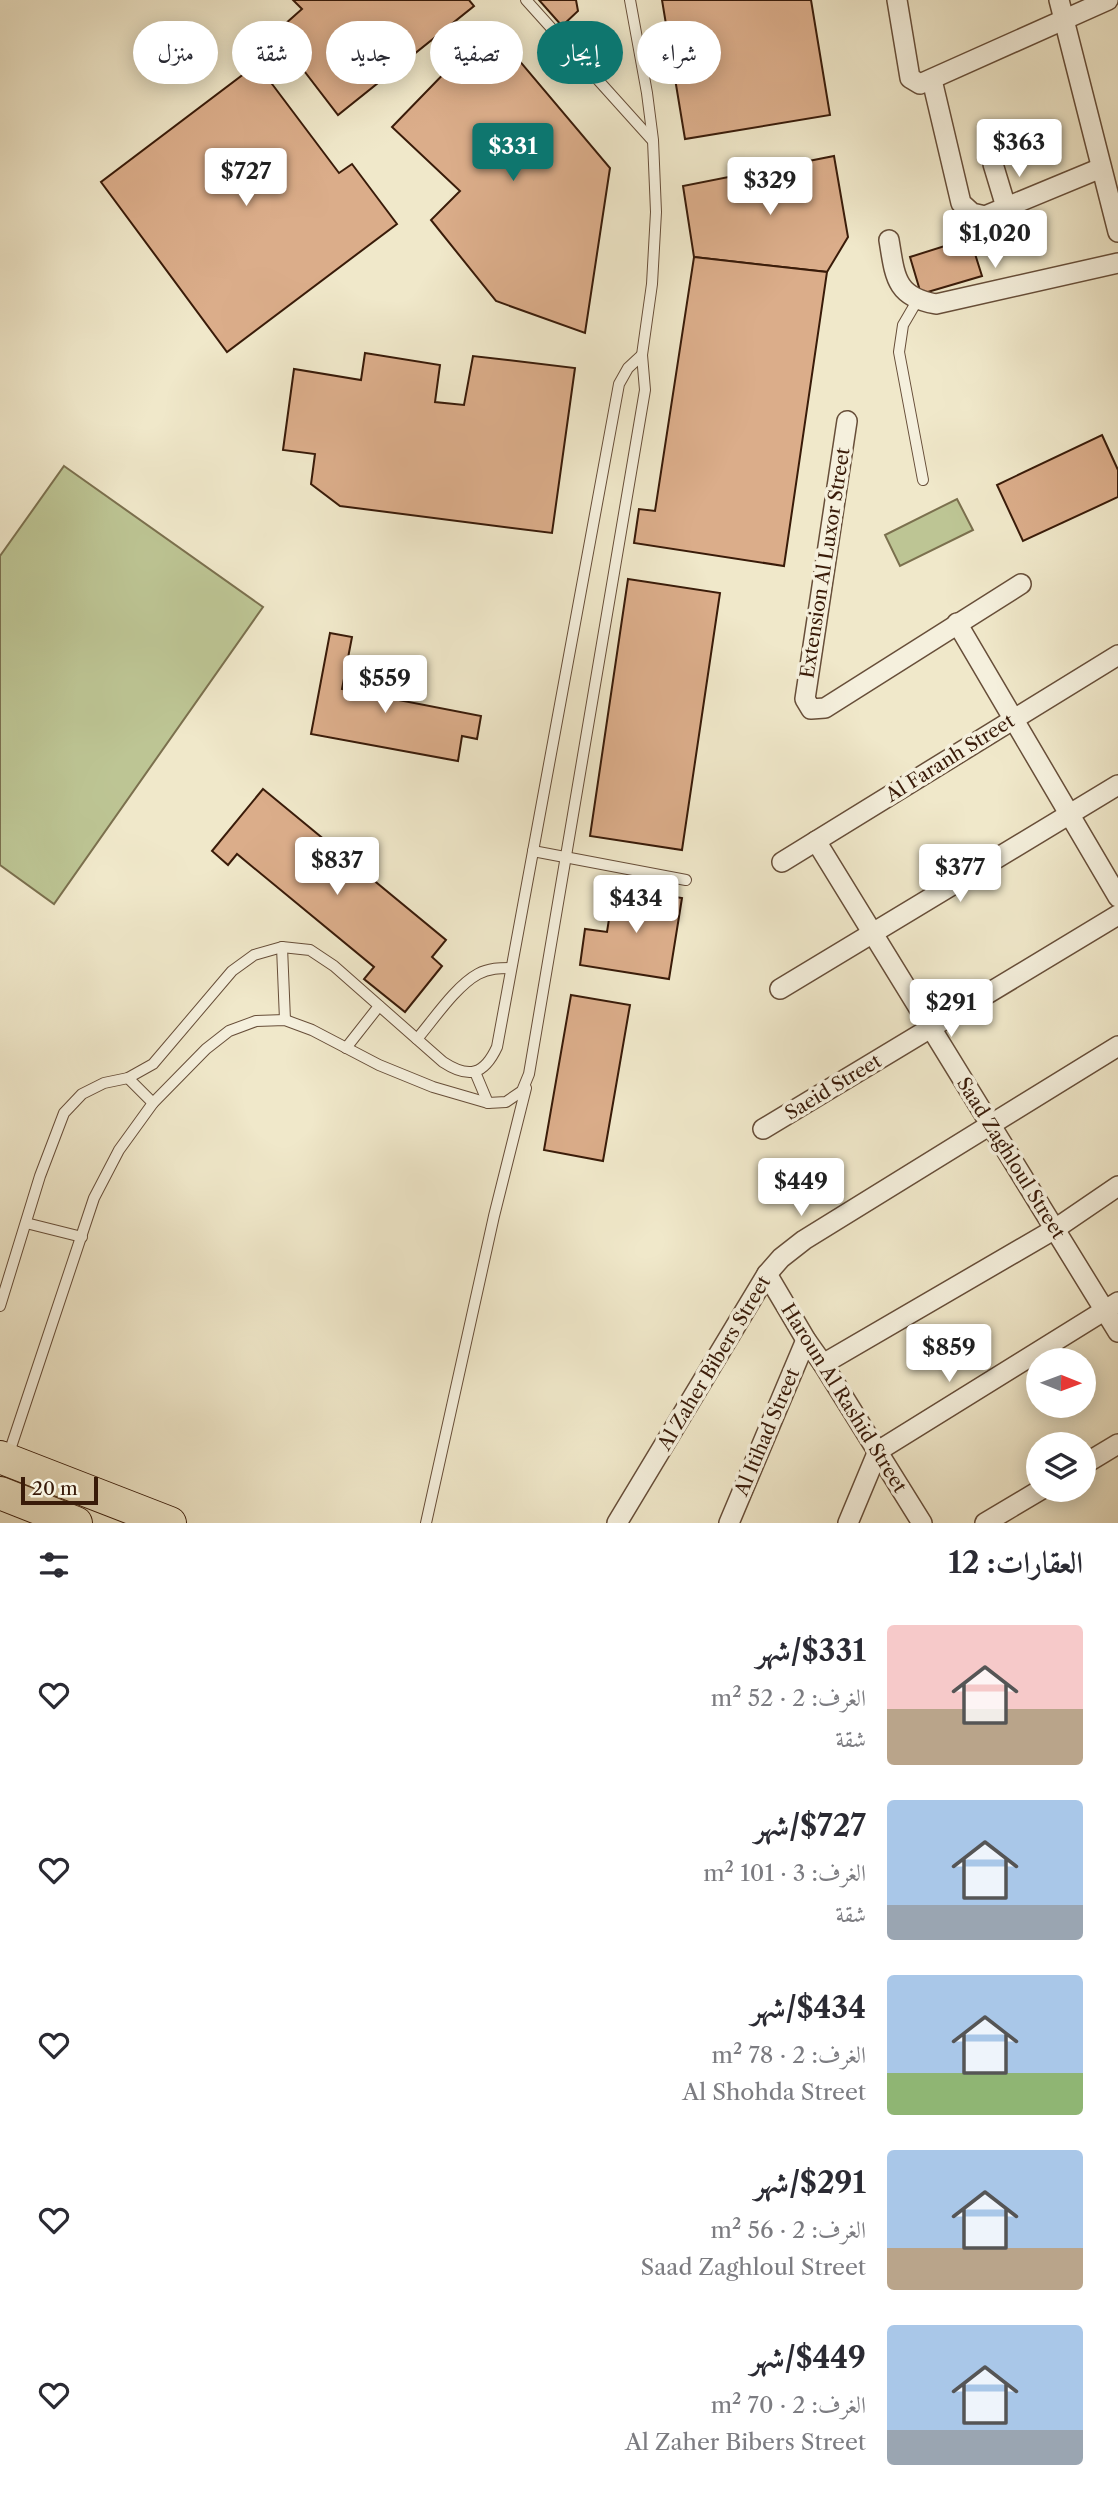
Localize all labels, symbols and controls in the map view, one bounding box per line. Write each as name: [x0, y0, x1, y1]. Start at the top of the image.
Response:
chip: منزل: [133, 21, 218, 84]
chip: شقة: [232, 21, 312, 84]
chip: جديد: [326, 21, 416, 84]
chip: تصفية: [430, 21, 523, 84]
chip: إيجار: [537, 21, 623, 84]
chip: شراء: [637, 21, 721, 84]
pin: $363: [978, 120, 1060, 179]
pin: $331: [472, 124, 554, 183]
text: $363: [993, 128, 1045, 156]
text: $331: [488, 132, 538, 160]
pin: $727: [205, 148, 287, 208]
text: $727: [221, 157, 271, 185]
pin: $329: [729, 158, 811, 217]
text: $329: [743, 166, 797, 194]
pin: $1,020: [938, 210, 1052, 270]
text: $1,020: [959, 219, 1031, 247]
street label: Extension Al Luxor Street: [795, 446, 855, 680]
pin: $559: [344, 656, 426, 715]
text: $559: [359, 664, 411, 692]
street label: Al Faranh Street: [881, 709, 1019, 807]
pin: $837: [296, 838, 378, 897]
pin: $377: [919, 844, 1001, 904]
text: $837: [311, 846, 363, 874]
text: $377: [935, 853, 985, 881]
pin: $434: [595, 876, 677, 935]
text: $434: [609, 884, 663, 912]
pin: $291: [910, 979, 992, 1039]
text: $291: [926, 988, 976, 1016]
street label: Saeid Street: [781, 1049, 886, 1125]
street label: Saad Zaghloul Street: [952, 1073, 1070, 1243]
pin: $449: [760, 1158, 842, 1218]
text: $449: [774, 1167, 828, 1195]
street label: Al Zaher Bibers Street: [652, 1271, 775, 1455]
street label: Haroun Al Rashid Street: [776, 1299, 912, 1497]
pin: $859: [908, 1324, 990, 1384]
text: $859: [922, 1333, 976, 1361]
north arrow: [1026, 1348, 1096, 1418]
map controls: [1026, 1348, 1096, 1502]
street label: Al Itihad Street: [729, 1364, 804, 1500]
button: layers: [1026, 1432, 1096, 1502]
scale bar: [21, 1474, 98, 1506]
text: 20 m: [32, 1477, 78, 1500]
text: العقارات: 12: [948, 1544, 1083, 1581]
icon: filters: [35, 1546, 73, 1584]
text: $331/شهر: [756, 1632, 866, 1669]
icon: home: [943, 1653, 1027, 1737]
icon: heart: [35, 1676, 73, 1714]
text: الغرف: 2 · 52 m²: [711, 1684, 866, 1712]
text: شقة: [836, 1725, 866, 1753]
text: $727/شهر: [755, 1807, 866, 1844]
icon: home: [943, 1828, 1027, 1912]
icon: heart: [35, 1851, 73, 1889]
text: الغرف: 3 · 101 m²: [703, 1859, 866, 1887]
text: شقة: [836, 1900, 866, 1928]
text: $434/شهر: [751, 1989, 866, 2026]
icon: home: [943, 2003, 1027, 2087]
icon: heart: [35, 2026, 73, 2064]
text: الغرف: 2 · 78 m²: [712, 2041, 866, 2069]
text: Al Shohda Street: [682, 2078, 866, 2106]
text: $291/شهر: [754, 2164, 866, 2201]
icon: home: [943, 2178, 1027, 2262]
icon: heart: [35, 2201, 73, 2239]
text: الغرف: 2 · 56 m²: [711, 2216, 866, 2244]
text: Saad Zaghloul Street: [640, 2253, 866, 2281]
text: $449/شهر: [750, 2339, 866, 2376]
icon: home: [943, 2353, 1027, 2437]
icon: heart: [35, 2376, 73, 2414]
text: الغرف: 2 · 70 m²: [711, 2391, 866, 2419]
text: Al Zaher Bibers Street: [625, 2428, 866, 2456]

